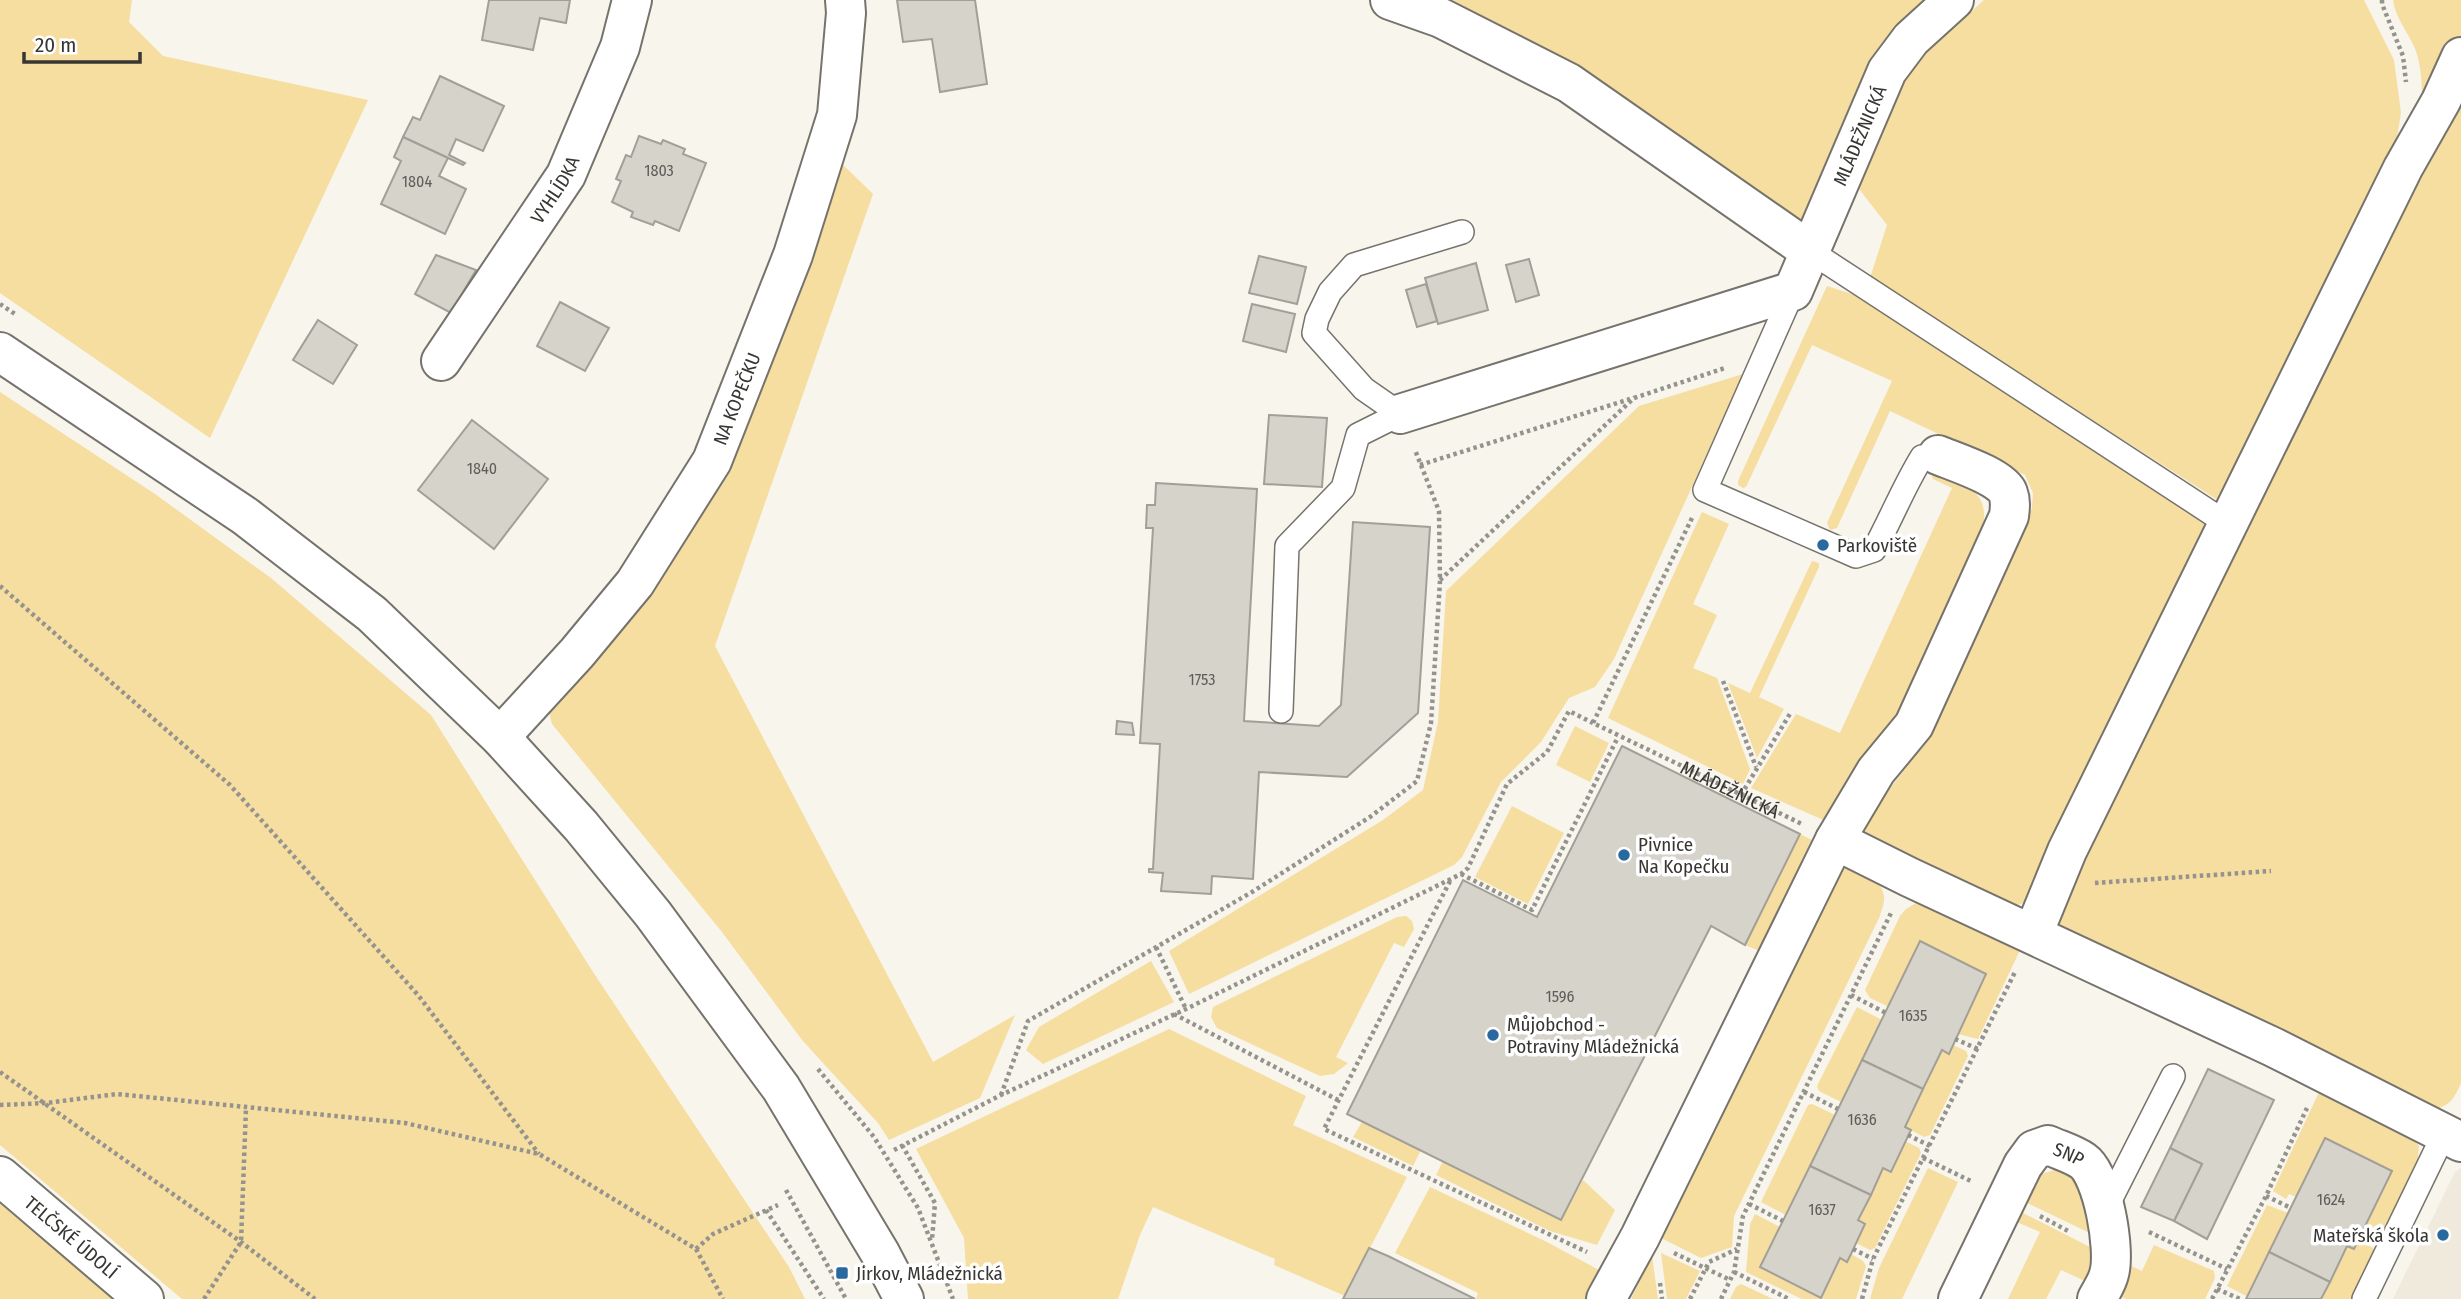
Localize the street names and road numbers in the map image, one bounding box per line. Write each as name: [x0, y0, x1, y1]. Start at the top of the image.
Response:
street label: MLÁDEŽNICKÁ: [1828, 82, 1892, 189]
street label: VYHLÍDKA: [526, 153, 585, 228]
street label: NA KOPEČKU: [708, 350, 765, 448]
street label: MLÁDEŽNICKÁ: [1677, 756, 1783, 823]
street label: SNP: [2050, 1137, 2088, 1171]
street label: TELČSKÉ ÚDOLÍ: [20, 1191, 122, 1284]

